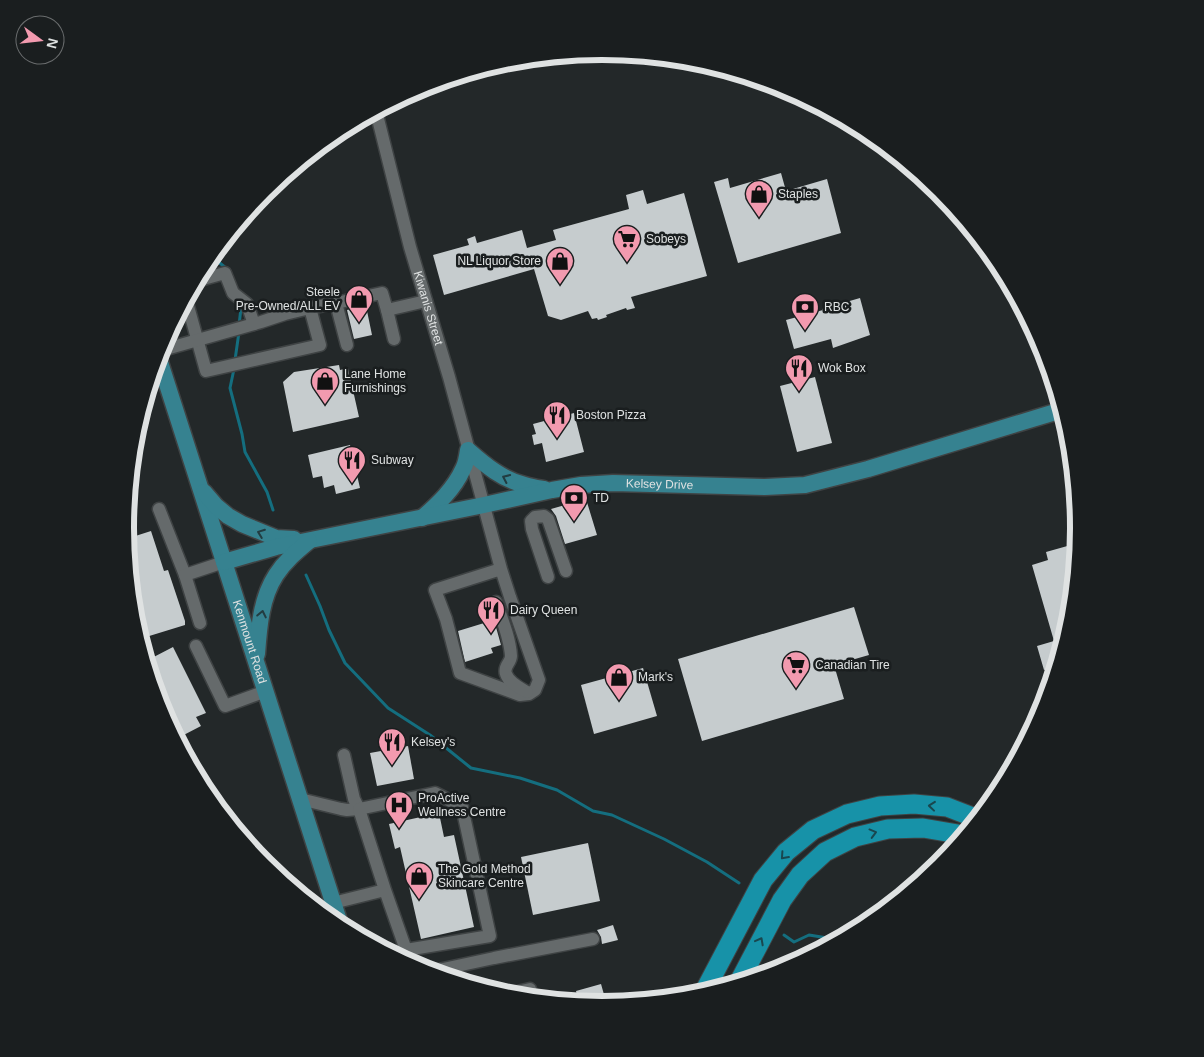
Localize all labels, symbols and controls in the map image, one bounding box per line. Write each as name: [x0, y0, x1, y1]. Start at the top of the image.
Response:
north arrow: [15, 15, 65, 65]
text: N: [44, 36, 62, 50]
shop icon: Staples: [744, 179, 774, 218]
place label: Staples: [778, 187, 818, 201]
supermarket icon: Sobeys: [612, 224, 642, 263]
place label: Sobeys: [646, 232, 686, 246]
shop icon: NL Liquor Store: [545, 246, 575, 285]
place label: NL Liquor Store: [457, 254, 541, 268]
street label: Kiwanis Street: [411, 269, 446, 348]
shop icon: Steele Pre-Owned/ALL EV: [344, 284, 374, 323]
place label: Steele Pre-Owned/ALL EV: [236, 285, 340, 313]
bank icon: RBC: [790, 292, 820, 331]
place label: RBC: [824, 300, 850, 314]
restaurant icon: Wok Box: [784, 353, 814, 392]
place label: Wok Box: [818, 361, 866, 375]
shop icon: Lane Home Furnishings: [310, 366, 340, 405]
place label: Lane Home Furnishings: [344, 367, 406, 395]
restaurant icon: Boston Pizza: [542, 400, 572, 439]
place label: Boston Pizza: [576, 408, 646, 422]
restaurant icon: Subway: [337, 445, 367, 484]
place label: Subway: [371, 453, 414, 467]
one-way arrow: [503, 474, 512, 484]
street label: Kelsey Drive: [626, 476, 694, 492]
bank icon: TD: [559, 483, 589, 522]
place label: TD: [593, 491, 609, 505]
one-way arrow: [257, 528, 266, 539]
restaurant icon: Dairy Queen: [476, 595, 506, 634]
street label: Kenmount Road: [230, 598, 269, 685]
place label: Dairy Queen: [510, 603, 577, 617]
one-way arrow: [256, 609, 267, 618]
supermarket icon: Canadian Tire: [781, 650, 811, 689]
place label: Canadian Tire: [815, 658, 890, 672]
shop icon: Mark's: [604, 662, 634, 701]
place label: Mark's: [638, 670, 673, 684]
restaurant icon: Kelsey's: [377, 727, 407, 766]
place label: Kelsey's: [411, 735, 455, 749]
hospital icon: ProActive Wellness Centre: [384, 790, 414, 829]
place label: ProActive Wellness Centre: [418, 791, 506, 819]
one-way arrow: [927, 801, 935, 812]
one-way arrow: [868, 828, 876, 838]
one-way arrow: [781, 851, 790, 860]
shop icon: The Gold Method Skincare Centre: [404, 861, 434, 900]
place label: The Gold Method Skincare Centre: [438, 862, 531, 890]
one-way arrow: [754, 937, 764, 946]

